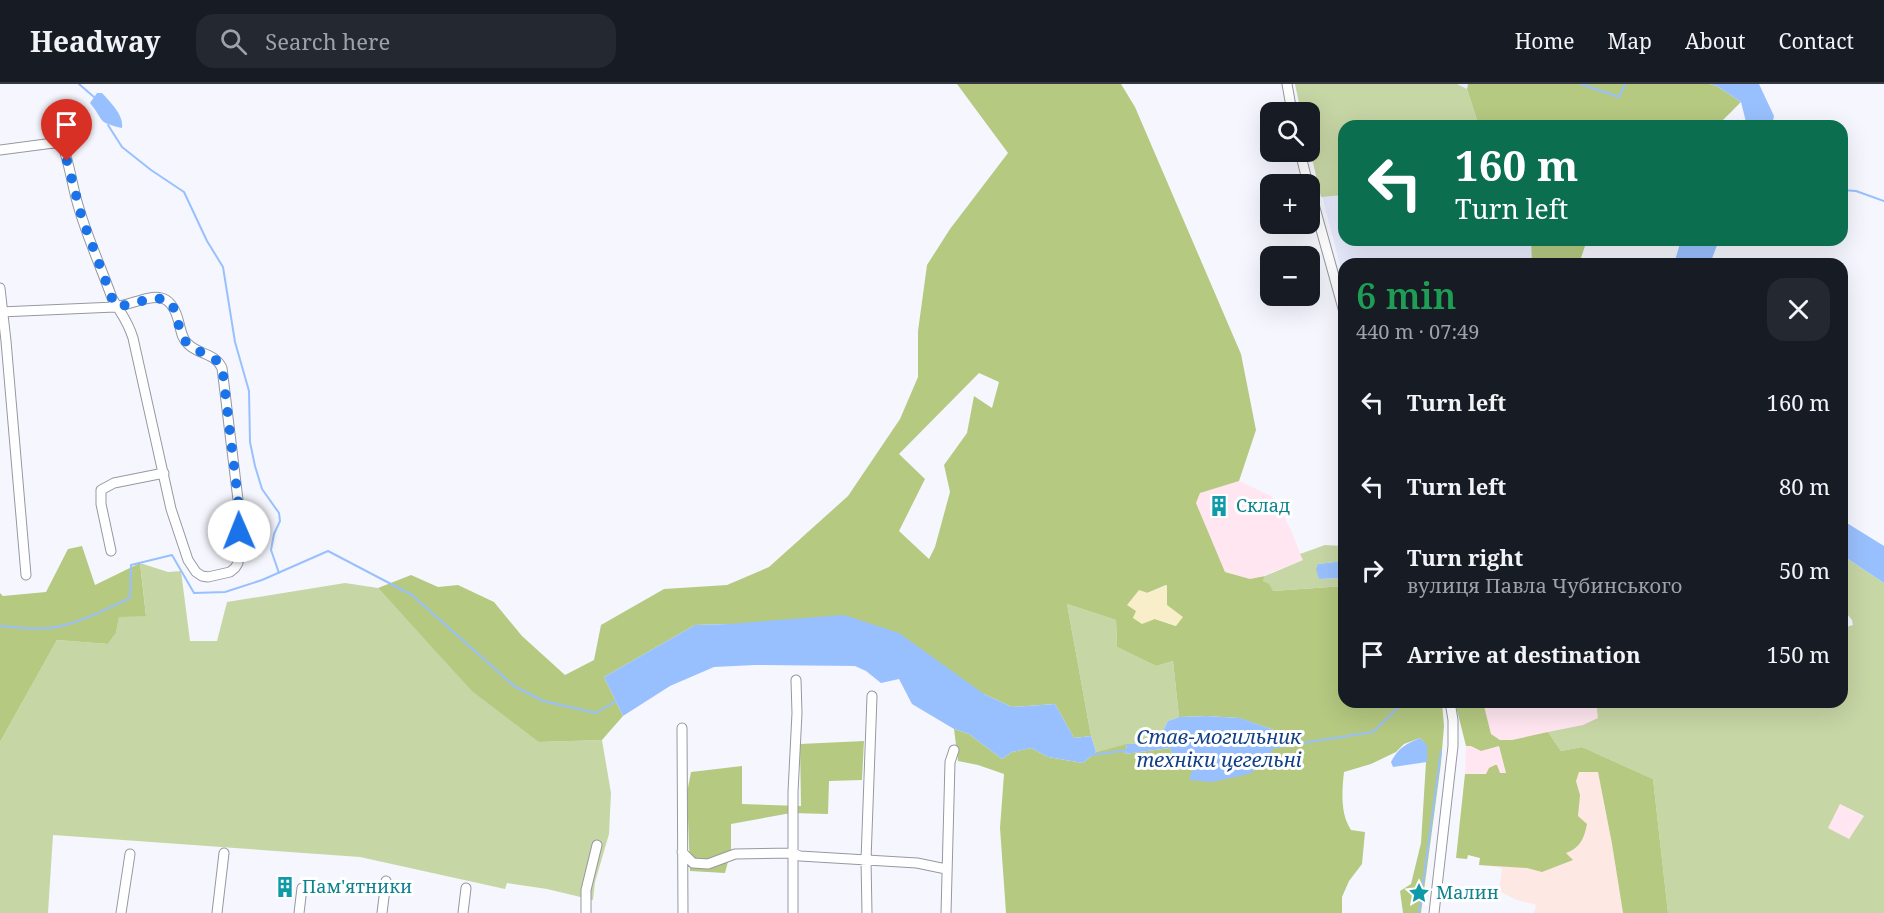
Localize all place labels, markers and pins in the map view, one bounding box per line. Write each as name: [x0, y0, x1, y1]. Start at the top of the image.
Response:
pin: [41, 99, 92, 161]
place label: Склад: [1236, 493, 1290, 517]
building icon: Склад: [1207, 494, 1231, 518]
place label: Пам'ятники: [302, 874, 412, 898]
building icon: Пам'ятники: [273, 875, 297, 899]
place label: Малин: [1436, 880, 1499, 904]
place icon: Малин: [1407, 881, 1431, 905]

